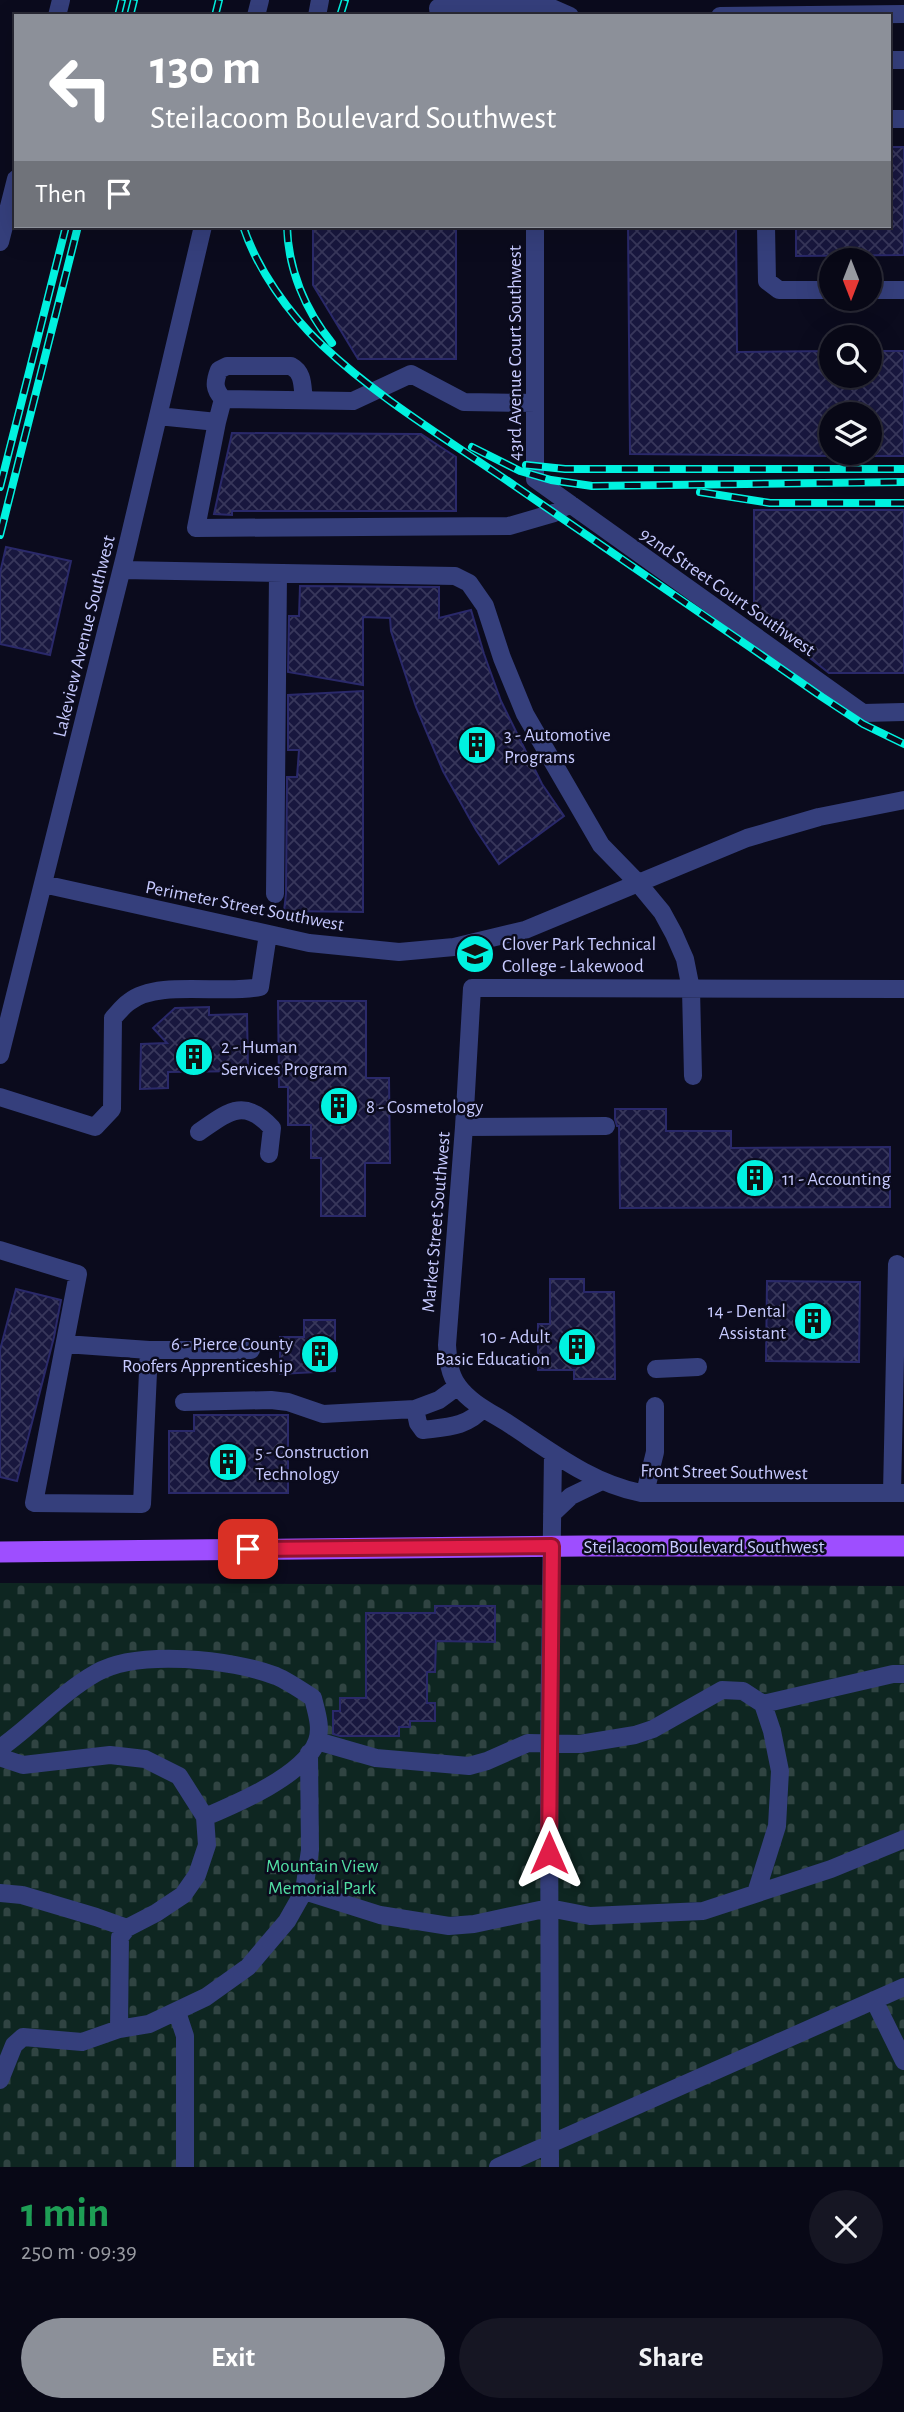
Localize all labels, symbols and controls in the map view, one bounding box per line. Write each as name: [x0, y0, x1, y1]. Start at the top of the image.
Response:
icon: left: [35, 42, 126, 133]
text: 130 m: [150, 44, 261, 93]
text: Steilacoom Boulevard Southwest: [150, 102, 556, 134]
icon: arrive: [100, 175, 138, 213]
text: Then: [35, 181, 86, 207]
street label: 43rd Avenue Court Southwest: [506, 245, 525, 461]
north arrow: [819, 248, 882, 312]
map controls: [819, 248, 882, 465]
button: search: [819, 325, 882, 388]
button: layers: [819, 402, 882, 465]
street label: 92nd Street Court Southwest: [636, 524, 818, 660]
street label: Lakeview Avenue Southwest: [50, 534, 119, 739]
building icon: 3 - Automotive Programs: [456, 724, 498, 766]
place label: 3 - Automotive Programs: [504, 726, 611, 767]
street label: Perimeter Street Southwest: [144, 878, 346, 935]
school or university icon: Clover Park Technical College - Lakewood: [454, 933, 496, 975]
place label: Clover Park Technical College - Lakewood: [502, 935, 656, 976]
building icon: 2 - Human Services Program: [173, 1036, 215, 1078]
place label: 2 - Human Services Program: [221, 1038, 348, 1079]
building icon: 8 - Cosmetology: [318, 1085, 360, 1127]
place label: 8 - Cosmetology: [366, 1098, 483, 1117]
street label: Market Street Southwest: [419, 1131, 454, 1313]
building icon: 11 - Accounting: [734, 1157, 776, 1199]
place label: 11 - Accounting: [782, 1170, 892, 1189]
building icon: 14 - Dental Assistant: [792, 1300, 834, 1342]
place label: 14 - Dental Assistant: [708, 1302, 786, 1343]
building icon: 10 - Adult Basic Education: [556, 1326, 598, 1368]
place label: 10 - Adult Basic Education: [435, 1328, 550, 1369]
building icon: 6 - Pierce County Roofers Apprenticeship: [299, 1333, 341, 1375]
place label: 6 - Pierce County Roofers Apprenticeship: [122, 1335, 293, 1376]
building icon: 5 - Construction Technology: [207, 1441, 249, 1483]
place label: 5 - Construction Technology: [255, 1443, 369, 1484]
street label: Front Street Southwest: [640, 1462, 808, 1483]
pin: [218, 1519, 278, 1579]
icon: arrive: [229, 1530, 267, 1568]
street label: Steilacoom Boulevard Southwest: [583, 1538, 825, 1557]
position arrow: [512, 1816, 586, 1890]
park label: Mountain View Memorial Park: [266, 1857, 378, 1898]
button: close: [809, 2190, 883, 2264]
text: 1 min: [21, 2192, 110, 2234]
text: 250 m · 09:39: [21, 2241, 137, 2264]
button: Exit: [21, 2318, 445, 2398]
button: Share: [459, 2318, 883, 2398]

